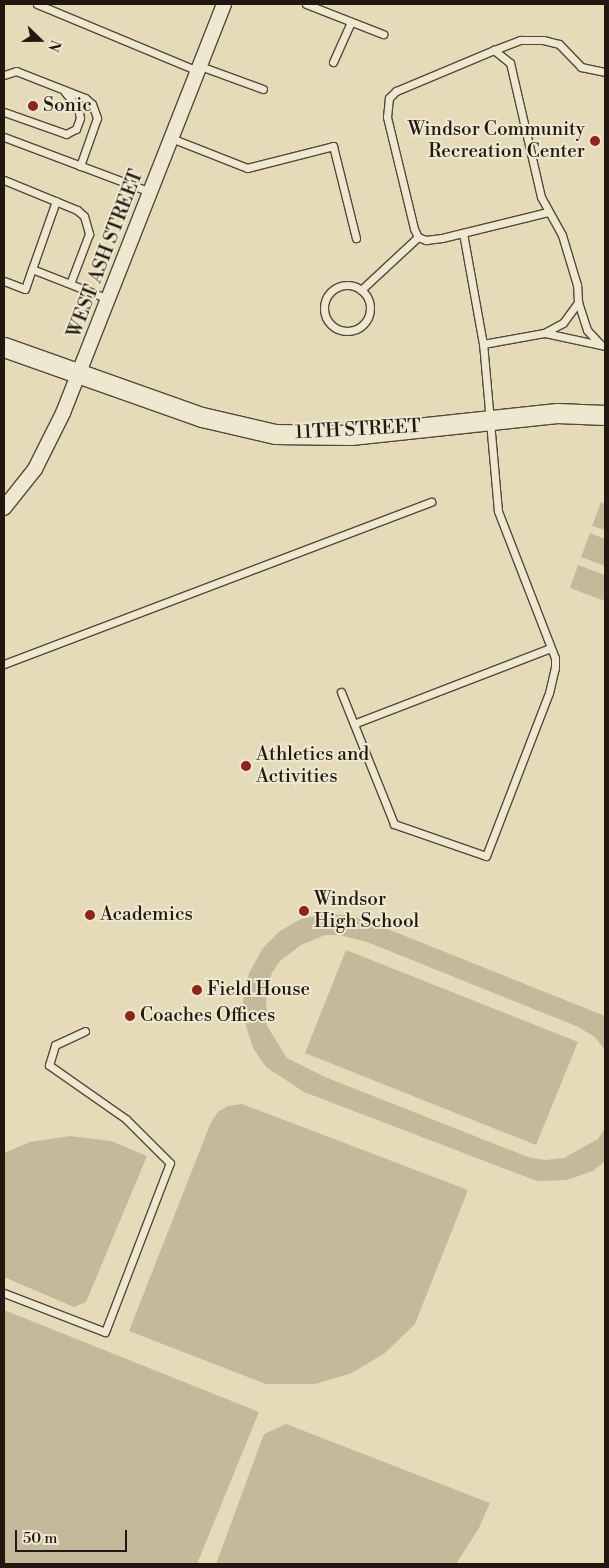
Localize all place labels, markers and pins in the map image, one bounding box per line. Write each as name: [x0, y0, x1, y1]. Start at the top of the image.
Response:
place label: Sonic: [43, 95, 92, 117]
marker: Sonic: [27, 100, 39, 112]
place label: Windsor Community Recreation Center: [408, 119, 585, 163]
marker: Windsor Community Recreation Center: [589, 135, 601, 147]
place label: Athletics and Activities: [256, 744, 369, 788]
marker: Athletics and Activities: [240, 760, 252, 772]
place label: Windsor High School: [314, 889, 419, 933]
place label: Academics: [100, 904, 193, 926]
marker: Windsor High School: [298, 905, 310, 917]
marker: Academics: [84, 909, 96, 921]
place label: Field House: [207, 979, 310, 1001]
marker: Field House: [191, 984, 203, 996]
place label: Coaches Offices: [140, 1005, 275, 1027]
marker: Coaches Offices: [124, 1010, 136, 1022]

